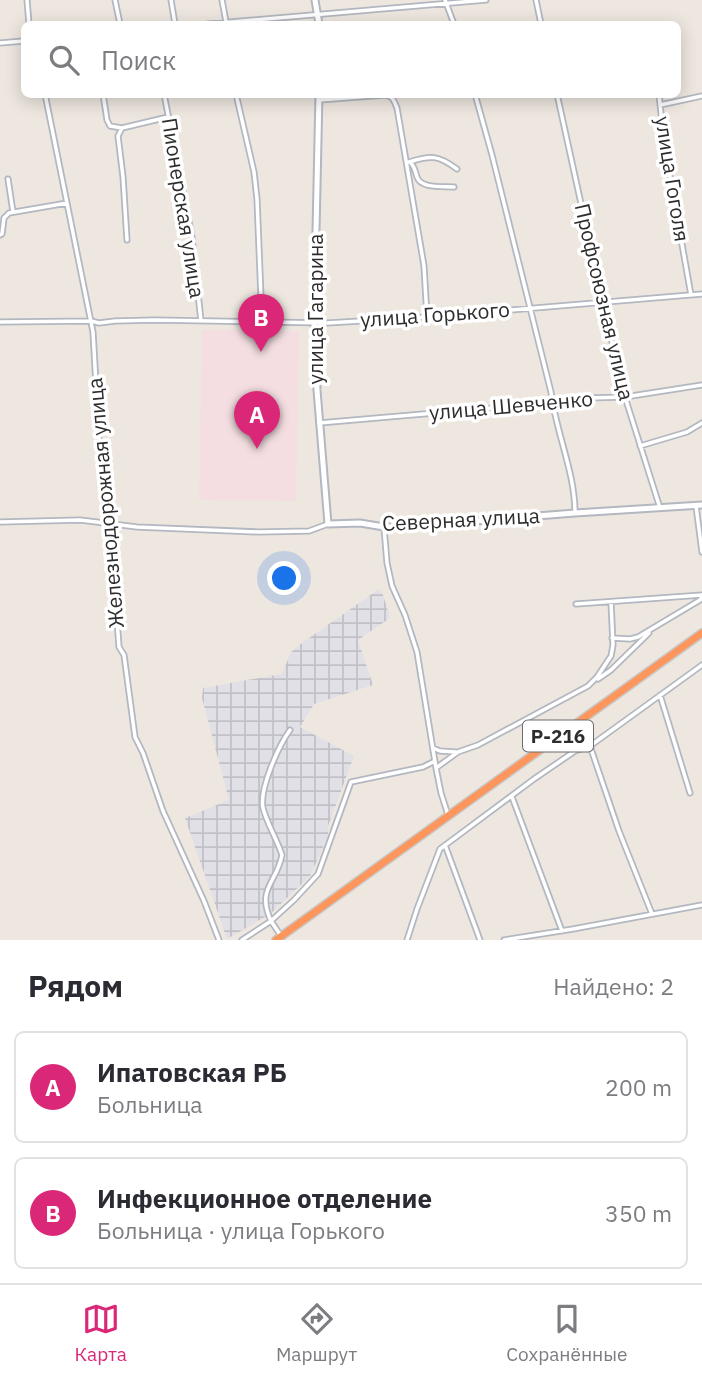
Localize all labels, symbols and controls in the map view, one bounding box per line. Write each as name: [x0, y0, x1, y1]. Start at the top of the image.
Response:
search box: [21, 21, 681, 98]
icon: search: [45, 41, 83, 79]
text: Поиск: [101, 43, 176, 77]
street label: улица Гоголя: [649, 114, 697, 244]
street label: Пионерская улица: [156, 116, 212, 300]
street label: Профсоюзная улица: [569, 201, 641, 403]
street label: улица Гагарина: [301, 233, 329, 385]
pin: B: [238, 294, 284, 352]
street label: улица Горького: [359, 295, 511, 333]
street label: Железнодорожная улица: [80, 377, 130, 630]
street label: улица Шевченко: [428, 384, 594, 426]
pin: A: [234, 391, 280, 449]
street label: Северная улица: [381, 501, 541, 537]
your location: [267, 561, 301, 595]
road number: Р-216: [523, 720, 593, 751]
text: Рядом: [28, 966, 123, 1005]
text: Найдено: 2: [553, 971, 674, 1001]
text: Ипатовская РБ: [97, 1055, 287, 1089]
text: A: [45, 1072, 61, 1102]
text: 200 m: [605, 1072, 672, 1102]
text: Больница: [97, 1089, 203, 1119]
text: Инфекционное отделение: [97, 1181, 432, 1215]
text: B: [45, 1198, 61, 1228]
text: 350 m: [605, 1198, 672, 1228]
text: Больница · улица Горького: [97, 1215, 385, 1245]
tab: Карта: [75, 1300, 127, 1366]
tab: Маршрут: [276, 1300, 357, 1366]
tab: Сохранённые: [506, 1300, 627, 1366]

